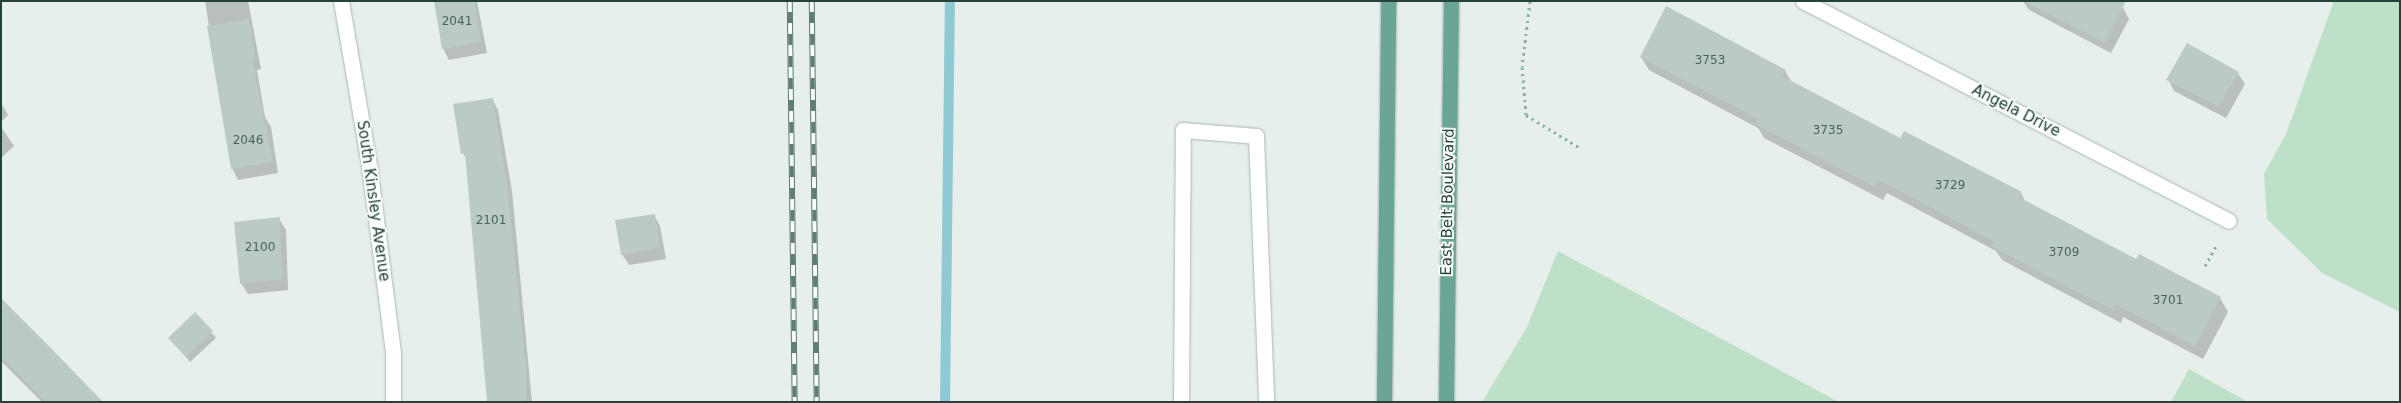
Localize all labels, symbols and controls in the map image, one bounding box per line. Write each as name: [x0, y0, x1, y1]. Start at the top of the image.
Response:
house number: 2041: [442, 15, 472, 29]
house number: 3753: [1695, 54, 1725, 68]
street label: Angela Drive: [1969, 81, 2063, 141]
street label: South Kinsley Avenue: [353, 119, 393, 283]
house number: 3735: [1813, 124, 1843, 138]
street label: East Belt Boulevard: [1438, 128, 1458, 276]
house number: 2046: [233, 134, 263, 148]
house number: 3729: [1935, 179, 1965, 193]
house number: 2101: [476, 214, 506, 228]
house number: 2100: [245, 241, 275, 255]
house number: 3709: [2049, 246, 2079, 260]
house number: 3701: [2153, 294, 2183, 308]

